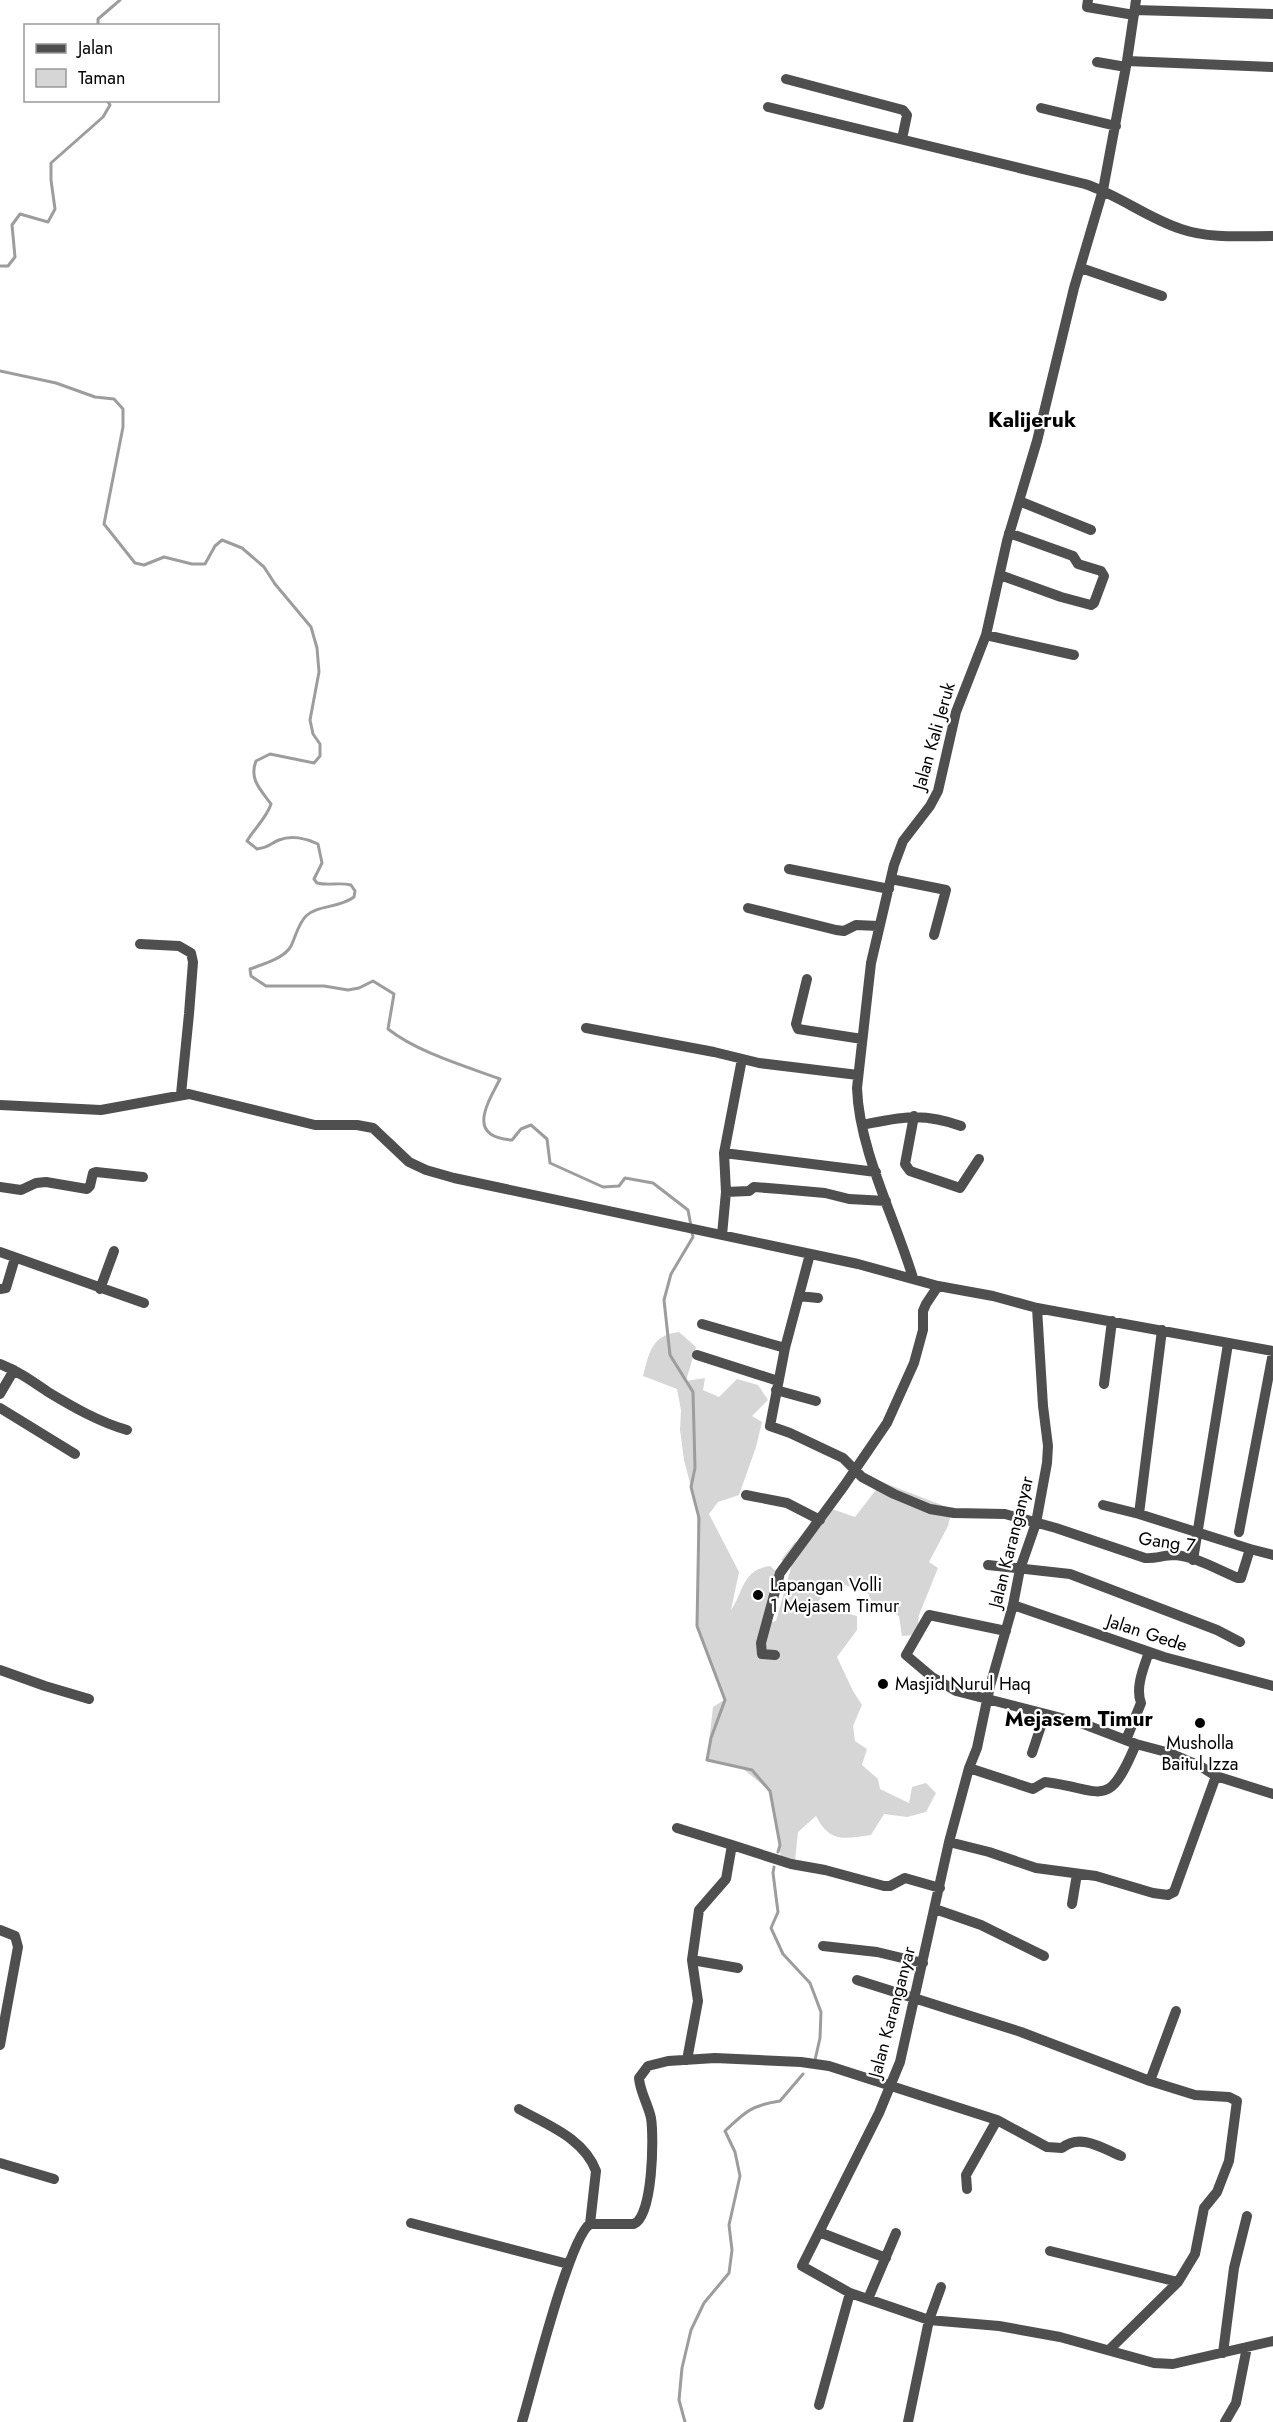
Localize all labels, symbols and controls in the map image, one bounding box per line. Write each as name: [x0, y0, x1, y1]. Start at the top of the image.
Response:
legend: [24, 24, 219, 102]
text: Jalan: [76, 35, 113, 61]
text: Taman: [78, 65, 125, 91]
district label: Kalijeruk: [988, 405, 1076, 435]
street label: Jalan Kali Jeruk: [906, 679, 962, 795]
street label: Jalan Karanganyar: [982, 1473, 1040, 1612]
street label: Gang 7: [1137, 1525, 1198, 1559]
place label: Lapangan Volli 1 Mejasem Timur: [770, 1572, 900, 1619]
marker: Lapangan Volli 1 Mejasem Timur: [751, 1588, 765, 1602]
street label: Jalan Gede: [1101, 1607, 1191, 1658]
place label: Masjid Nurul Haq: [895, 1671, 1031, 1697]
marker: Masjid Nurul Haq: [876, 1677, 890, 1691]
district label: Mejasem Timur: [1005, 1704, 1154, 1734]
marker: Musholla Baitul Izza: [1193, 1716, 1207, 1730]
place label: Musholla Baitul Izza: [1162, 1730, 1238, 1777]
street label: Jalan Karanganyar: [861, 1943, 922, 2082]

